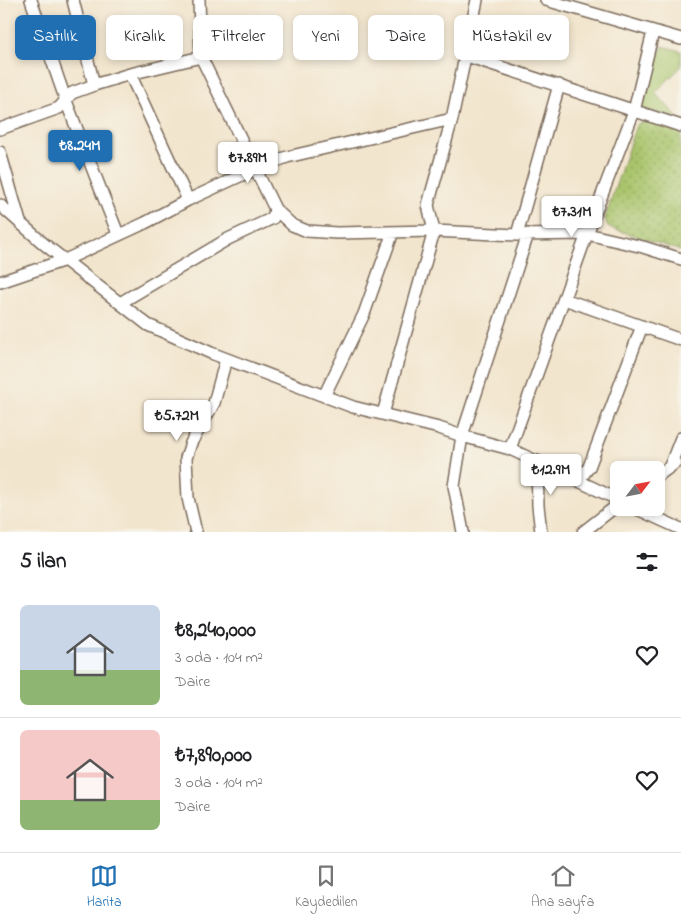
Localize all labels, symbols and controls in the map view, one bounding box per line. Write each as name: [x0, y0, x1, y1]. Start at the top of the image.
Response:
chip: Satılık: [15, 15, 96, 60]
chip: Kiralık: [106, 15, 183, 60]
chip: Filtreler: [193, 15, 283, 60]
chip: Yeni: [293, 15, 358, 60]
chip: Daire: [368, 15, 444, 60]
chip: Müstakil ev: [454, 15, 569, 60]
pin: ₺8.24M: [39, 130, 121, 172]
text: ₺8.24M: [59, 134, 101, 158]
pin: ₺7.89M: [207, 142, 289, 184]
text: ₺7.89M: [229, 146, 267, 170]
pin: ₺7.31M: [531, 196, 613, 238]
text: ₺7.31M: [552, 200, 592, 224]
pin: ₺5.72M: [136, 400, 218, 442]
text: ₺5.72M: [155, 404, 199, 428]
pin: ₺12.9M: [510, 454, 592, 496]
text: ₺12.9M: [532, 458, 570, 482]
north arrow: [610, 461, 665, 516]
map controls: [610, 461, 665, 516]
text: 5 ilan: [20, 547, 66, 577]
icon: filters: [633, 548, 661, 576]
text: ₺8,240,000: [175, 616, 256, 646]
icon: home: [60, 625, 120, 685]
icon: heart: [633, 641, 661, 669]
text: 3 oda · 104 m²: [175, 646, 263, 670]
text: Daire: [175, 670, 210, 694]
text: ₺7,890,000: [175, 741, 252, 771]
icon: home: [60, 750, 120, 810]
icon: heart: [633, 766, 661, 794]
text: 3 oda · 104 m²: [175, 771, 263, 795]
text: Daire: [175, 795, 210, 819]
tab: Harita: [87, 862, 122, 913]
tab: Kaydedilen: [295, 862, 358, 913]
tab: Ana sayfa: [531, 862, 594, 913]

